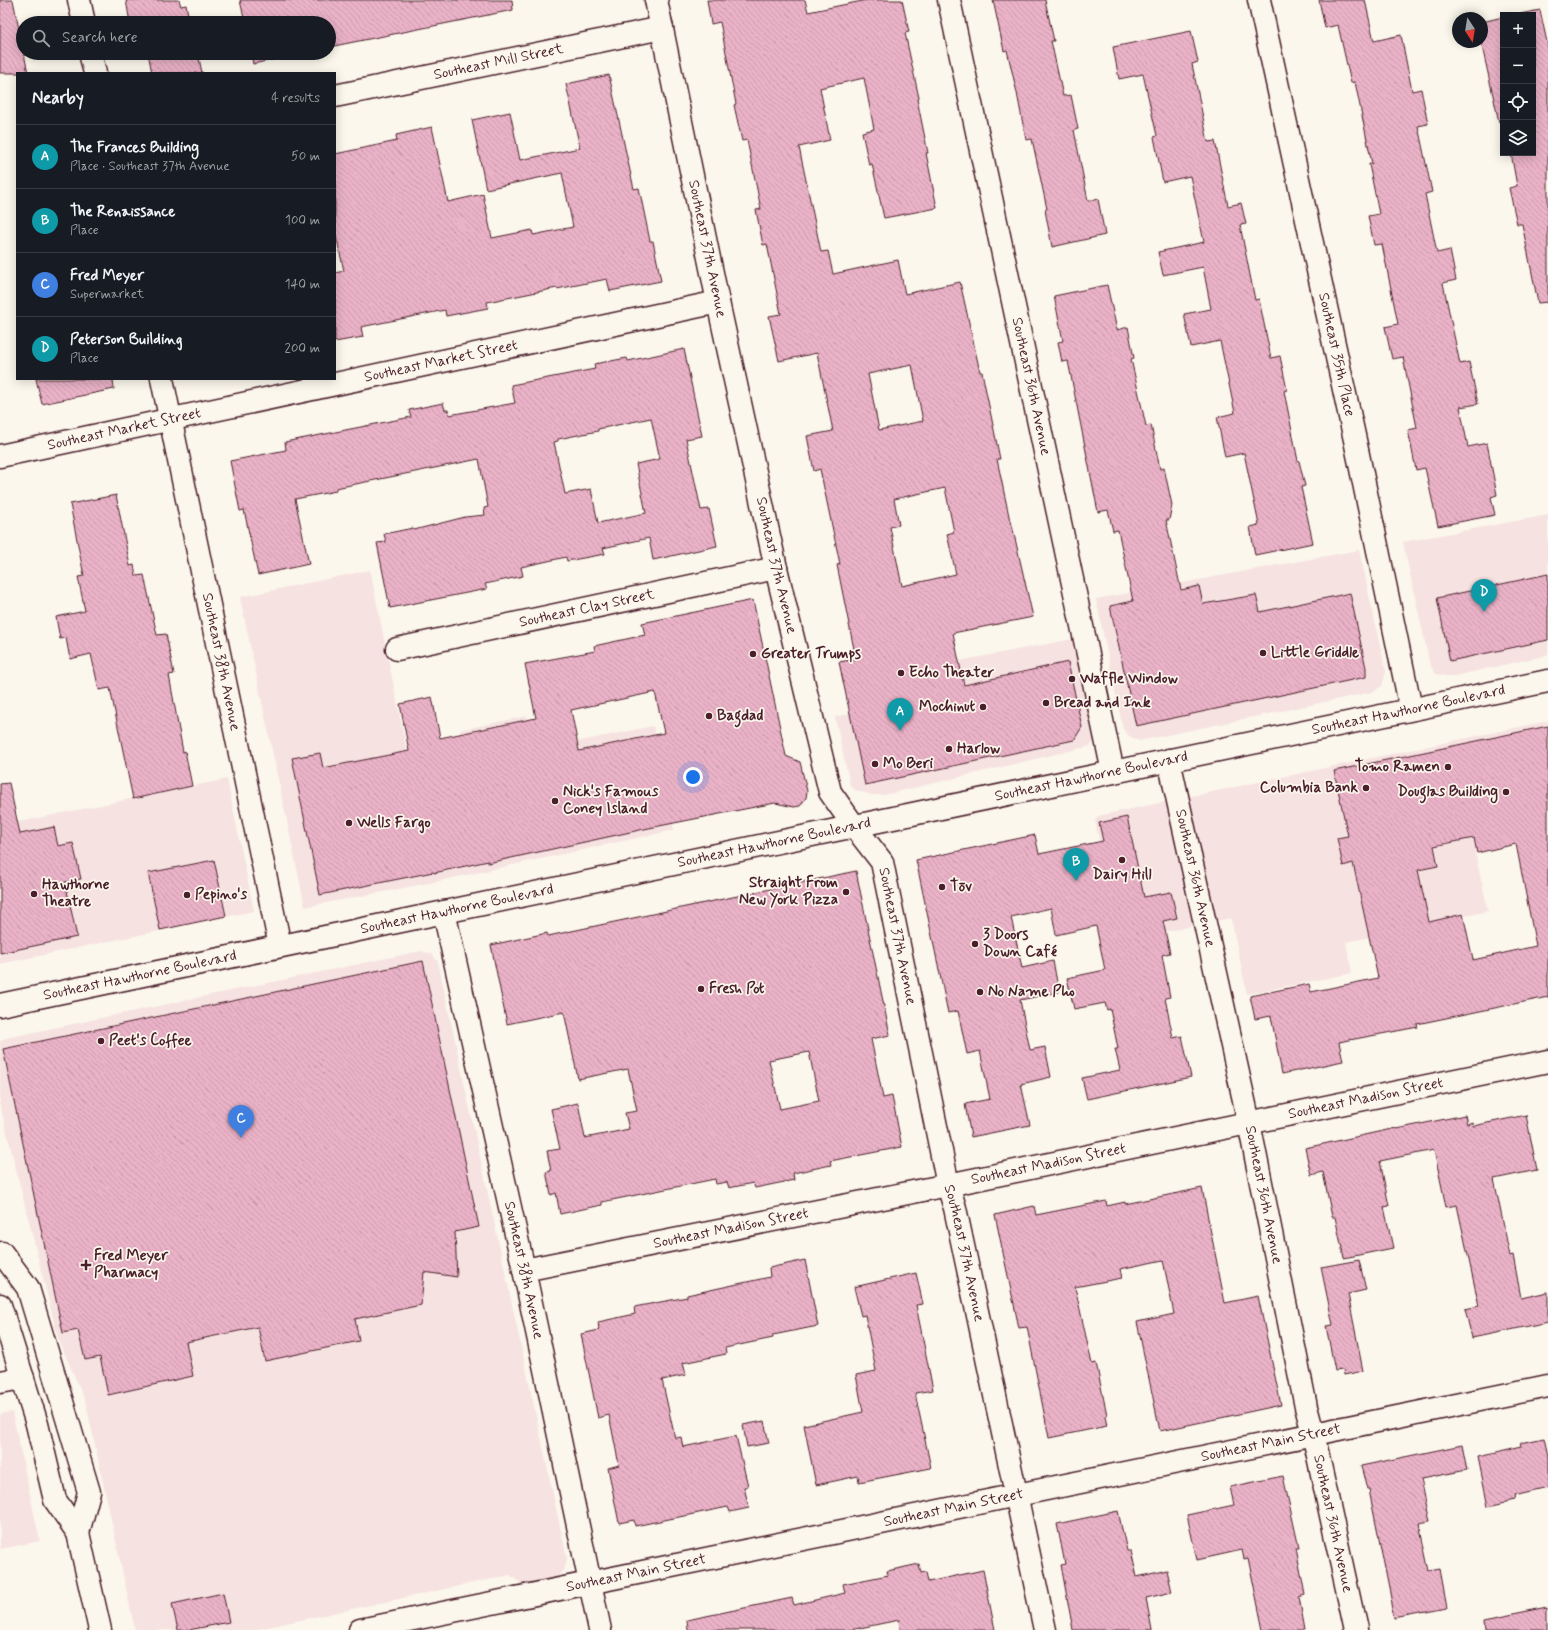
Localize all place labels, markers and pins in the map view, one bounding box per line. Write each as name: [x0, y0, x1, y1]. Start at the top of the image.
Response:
pin: D: [1471, 579, 1497, 612]
place label: Little Griddle: [1271, 643, 1359, 663]
place label: Greater Trumps: [761, 644, 861, 664]
marker: Little Griddle: [1258, 648, 1268, 658]
marker: Greater Trumps: [748, 649, 758, 659]
place label: Echo Theater: [909, 663, 995, 683]
marker: Echo Theater: [896, 668, 906, 678]
place label: Waffle Window: [1079, 669, 1178, 689]
marker: Waffle Window: [1067, 674, 1077, 684]
place label: Bread and Ink: [1054, 693, 1151, 713]
place label: Mochinut: [919, 697, 975, 717]
pin: A: [887, 698, 913, 731]
marker: Bread and Ink: [1041, 698, 1051, 708]
marker: Mochinut: [978, 702, 988, 712]
place label: Bagdad: [717, 706, 763, 728]
marker: Bagdad: [704, 711, 714, 721]
place label: Harlow: [957, 739, 1001, 759]
marker: Harlow: [944, 744, 954, 754]
place label: Mo Beri: [883, 754, 934, 774]
place label: Tomo Ramen: [1355, 757, 1440, 777]
marker: Mo Beri: [870, 759, 880, 769]
marker: Tomo Ramen: [1443, 762, 1453, 772]
place label: Columbia Bank: [1260, 778, 1359, 798]
place label: Nick's Famous Coney Island: [563, 782, 659, 819]
place label: Douglas Building: [1397, 782, 1498, 804]
marker: Columbia Bank: [1361, 783, 1371, 793]
marker: Douglas Building: [1501, 787, 1511, 797]
marker: Nick's Famous Coney Island: [550, 796, 560, 806]
place label: Wells Fargo: [356, 813, 431, 834]
marker: Wells Fargo: [344, 818, 354, 828]
pin: B: [1063, 848, 1089, 881]
marker: Dairy Hill: [1117, 855, 1127, 865]
place label: Dairy Hill: [1093, 865, 1151, 885]
place label: Straight From New York Pizza: [739, 873, 838, 910]
place label: Hawthorne Theatre: [42, 875, 110, 912]
place label: Tōv: [950, 877, 972, 897]
marker: Tōv: [937, 882, 947, 892]
place label: Pepino's: [195, 885, 247, 905]
marker: Straight From New York Pizza: [841, 887, 851, 897]
marker: Hawthorne Theatre: [29, 889, 39, 899]
marker: Pepino's: [182, 890, 192, 900]
place label: 3 Doors Down Café: [983, 925, 1057, 962]
marker: 3 Doors Down Café: [970, 939, 980, 949]
place label: Fresh Pot: [709, 979, 765, 999]
place label: No Name Pho: [988, 982, 1076, 1002]
marker: Fresh Pot: [696, 984, 706, 994]
marker: No Name Pho: [975, 987, 985, 997]
place label: Peet's Coffee: [109, 1031, 192, 1051]
marker: Peet's Coffee: [96, 1036, 106, 1046]
pin: C: [228, 1105, 254, 1138]
place label: Fred Meyer Pharmacy: [94, 1246, 169, 1283]
marker: Fred Meyer Pharmacy: [81, 1260, 91, 1270]

